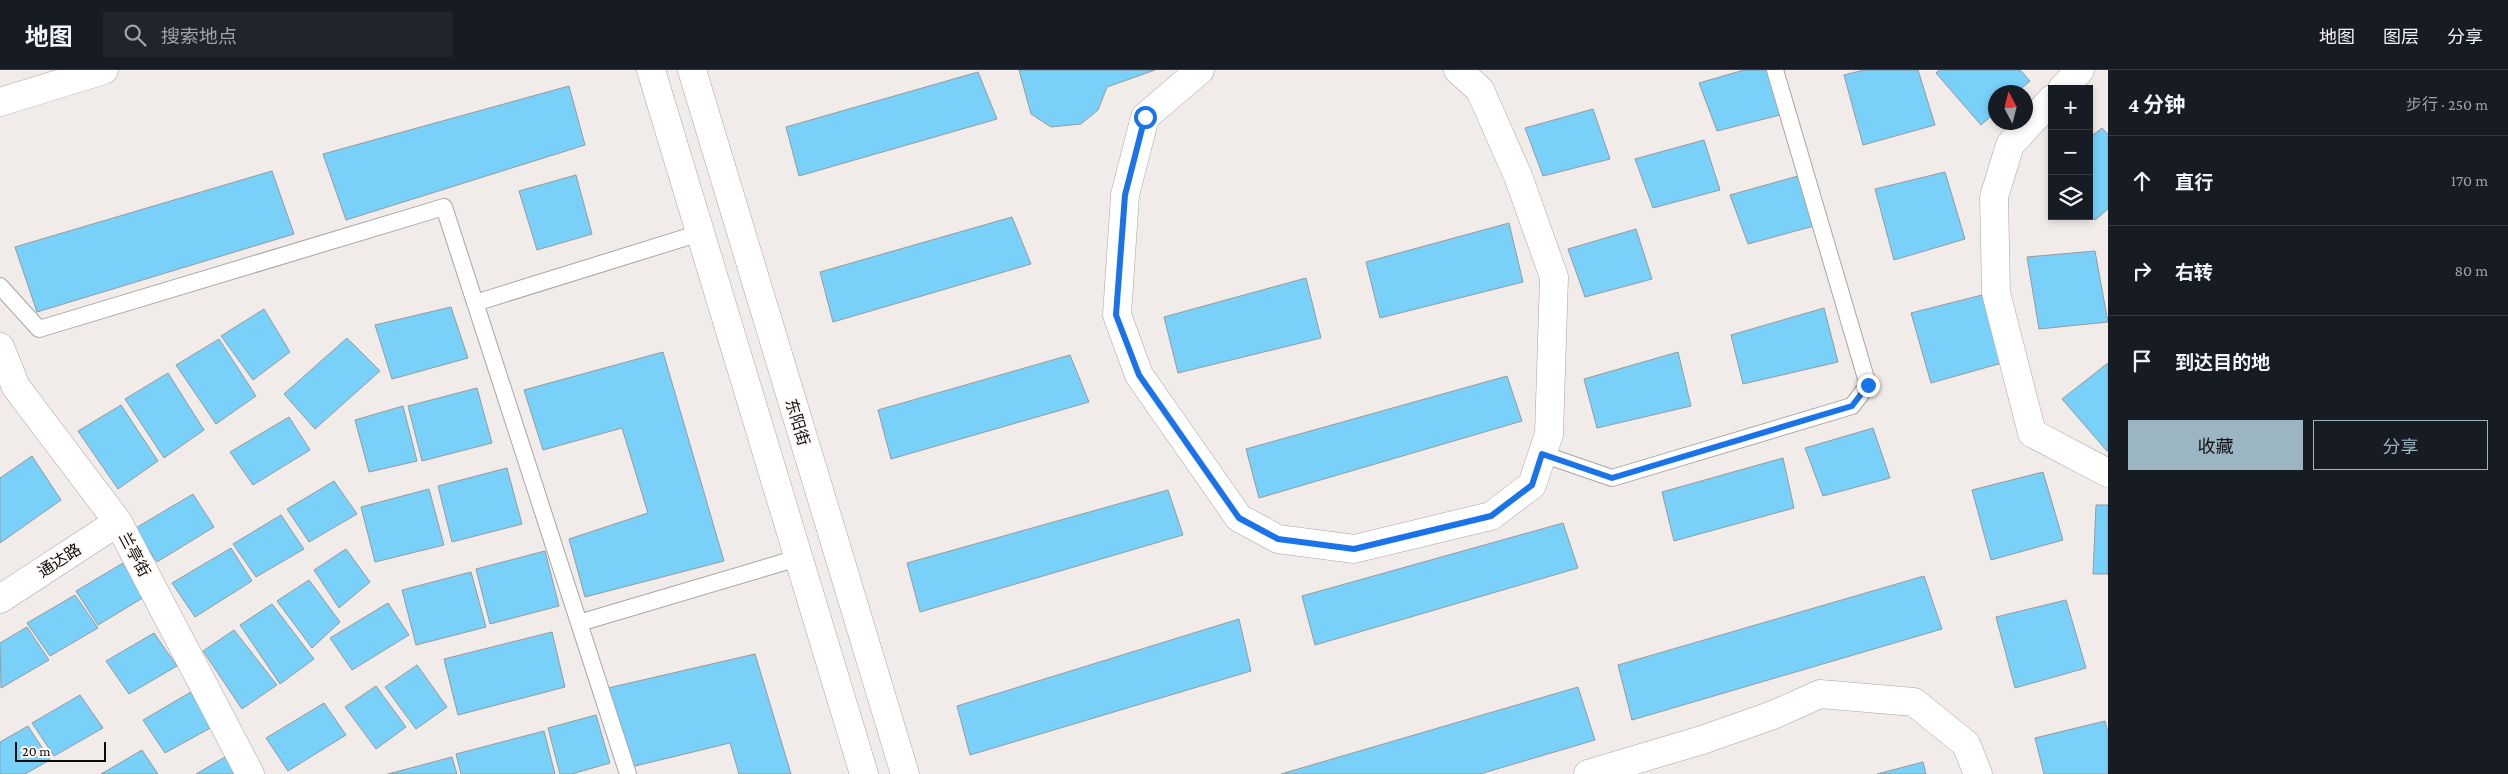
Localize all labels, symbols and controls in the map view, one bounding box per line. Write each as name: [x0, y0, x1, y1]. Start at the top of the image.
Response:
search box: [103, 12, 453, 57]
icon: search: [121, 21, 149, 49]
text: 地图: [25, 23, 73, 50]
text: 搜索地点: [161, 26, 237, 47]
text: 地图: [2319, 27, 2355, 47]
text: 图层: [2383, 27, 2419, 47]
text: 分享: [2447, 27, 2483, 47]
north arrow: [1988, 85, 2033, 130]
map controls: [2048, 85, 2093, 220]
button: +: [2048, 85, 2093, 130]
text: 4 分钟: [2128, 93, 2185, 117]
text: 步行 · 250 m: [2406, 96, 2488, 113]
route start: [1134, 106, 1157, 129]
button: −: [2048, 130, 2093, 175]
icon: ahead: [2128, 167, 2156, 195]
text: 直行: [2175, 172, 2213, 193]
text: 170 m: [2451, 172, 2488, 189]
button: layers: [2048, 175, 2093, 220]
icon: right: [2128, 257, 2156, 285]
text: 右转: [2175, 262, 2213, 283]
text: 80 m: [2454, 262, 2488, 279]
icon: arrive: [2128, 347, 2156, 375]
text: 到达目的地: [2175, 352, 2270, 373]
route end: [1857, 374, 1880, 397]
street label: 东阳街: [782, 397, 813, 448]
button: 收藏: [2128, 420, 2303, 470]
button: 分享: [2313, 420, 2488, 470]
street label: 兰亭街: [116, 529, 153, 579]
street label: 通达路: [35, 540, 84, 581]
scale bar: [15, 739, 106, 762]
text: 20 m: [22, 743, 50, 759]

